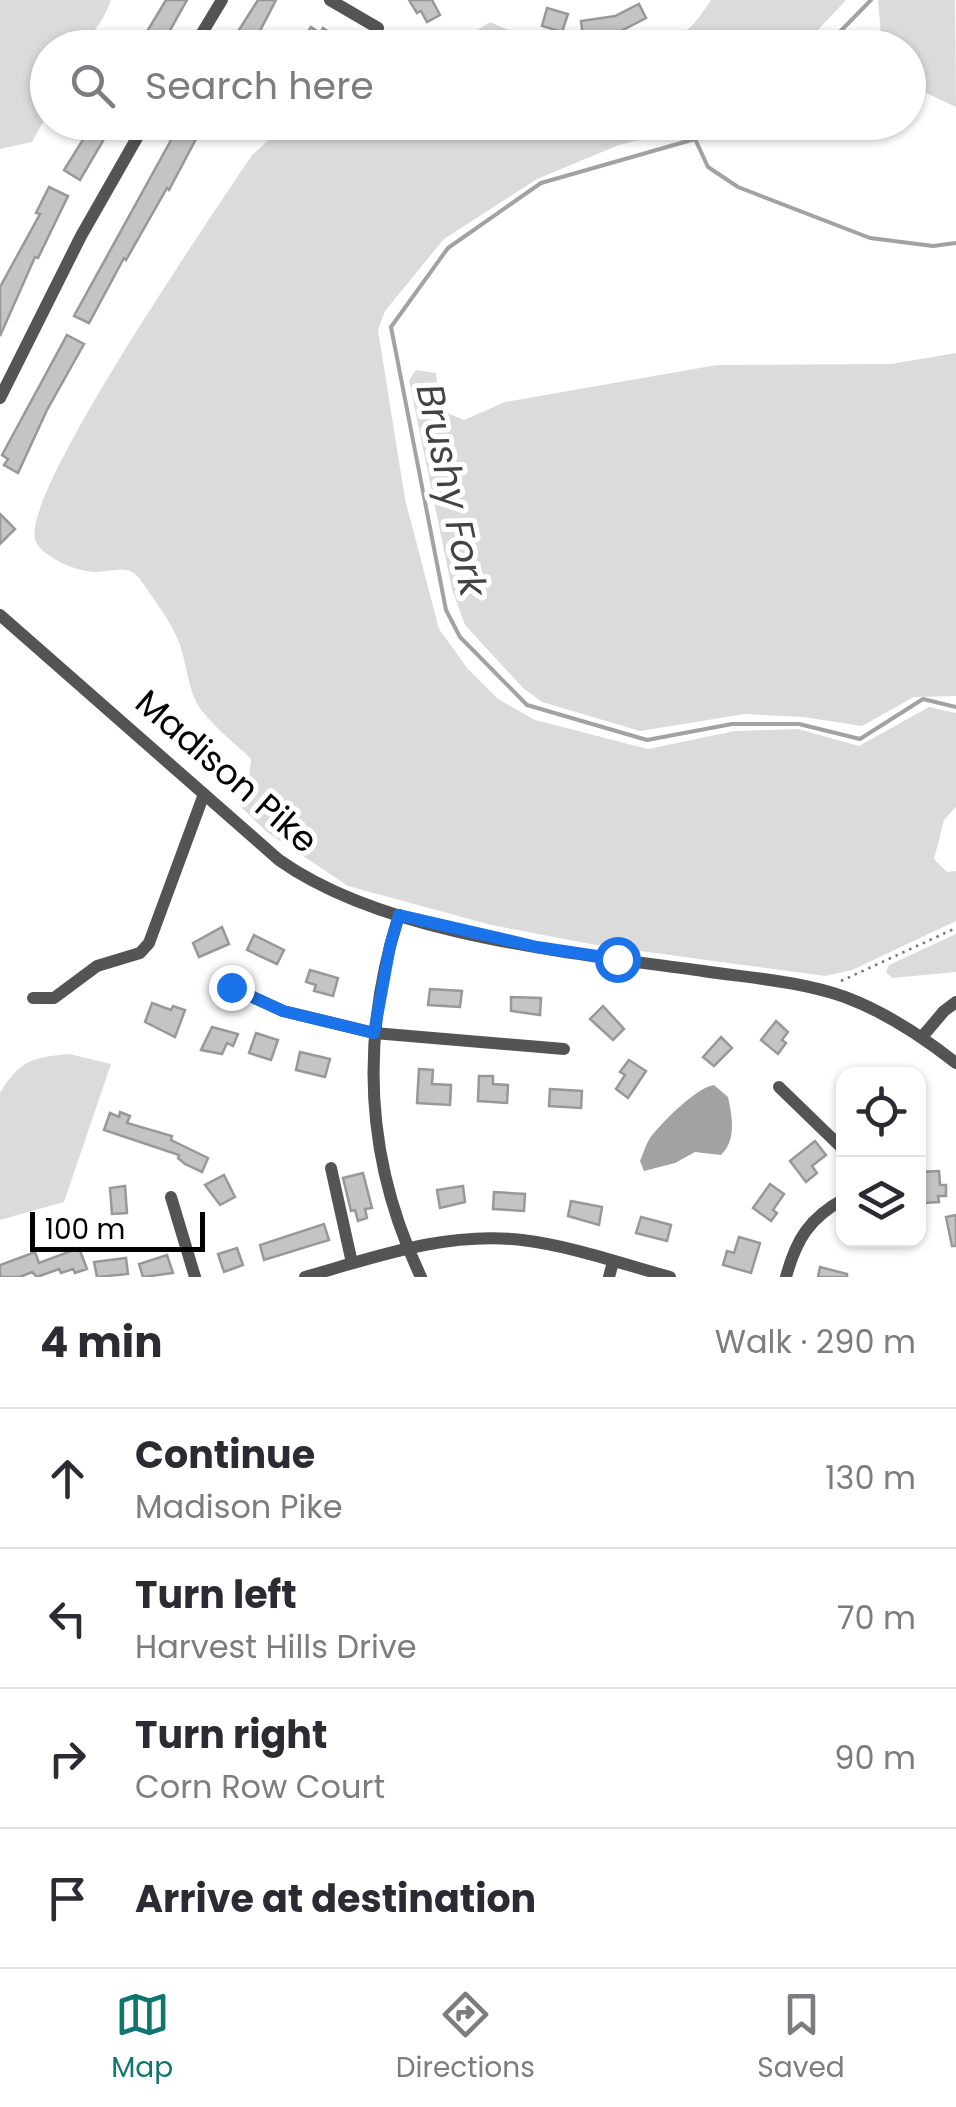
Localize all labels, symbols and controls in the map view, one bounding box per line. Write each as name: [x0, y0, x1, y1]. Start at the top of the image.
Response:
search box: [30, 30, 926, 140]
icon: search: [65, 58, 120, 113]
text: Search here: [145, 59, 374, 112]
water label: Brushy Fork: [404, 379, 501, 602]
street label: Madison Pike: [125, 678, 329, 864]
route start: [595, 937, 641, 983]
route end: [209, 965, 255, 1011]
map controls: [836, 1067, 926, 1247]
button: locate: [836, 1067, 926, 1157]
button: layers: [836, 1157, 926, 1247]
scale bar: [30, 1207, 205, 1252]
text: 100 m: [45, 1210, 125, 1249]
text: 4 min: [40, 1313, 163, 1372]
text: Walk · 290 m: [715, 1319, 916, 1364]
text: Continue: [135, 1428, 315, 1481]
icon: ahead: [40, 1451, 95, 1506]
text: 130 m: [825, 1455, 916, 1500]
text: Madison Pike: [135, 1484, 343, 1529]
text: Turn left: [135, 1568, 297, 1621]
icon: left: [40, 1591, 95, 1646]
text: 70 m: [837, 1595, 916, 1640]
text: Harvest Hills Drive: [135, 1624, 417, 1669]
text: Turn right: [135, 1708, 327, 1761]
icon: right: [40, 1731, 95, 1786]
text: 90 m: [834, 1735, 916, 1780]
text: Corn Row Court: [135, 1764, 385, 1809]
icon: arrive: [40, 1871, 95, 1926]
text: Arrive at destination: [135, 1872, 536, 1925]
tab: Map: [111, 1987, 173, 2089]
tab: Directions: [396, 1987, 535, 2089]
tab: Saved: [757, 1987, 845, 2089]

